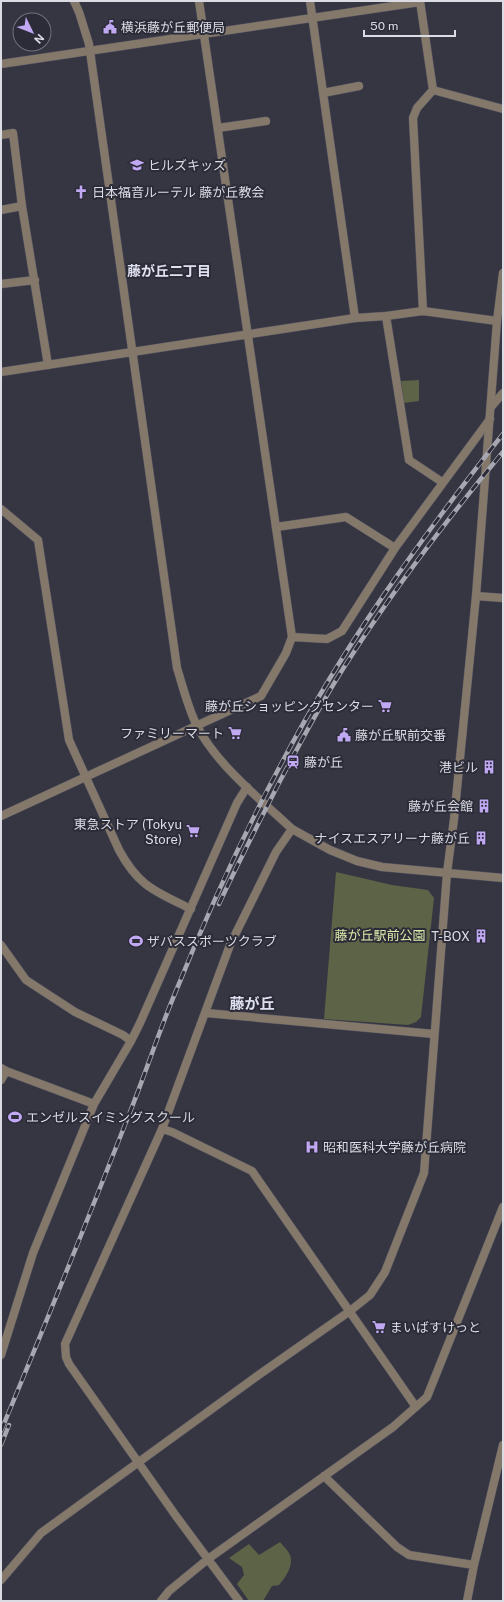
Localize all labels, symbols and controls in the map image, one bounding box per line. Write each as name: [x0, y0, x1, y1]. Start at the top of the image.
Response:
north arrow: [12, 12, 52, 52]
scale bar: [364, 12, 455, 38]
public building icon: 横浜藤が丘郵便局: [102, 19, 118, 35]
text: 50 m: [370, 19, 398, 33]
place label: 横浜藤が丘郵便局: [121, 20, 225, 35]
text: N: [32, 32, 47, 46]
school or university icon: ヒルズキッズ: [129, 157, 145, 173]
place label: ヒルズキッズ: [148, 158, 226, 173]
church icon: 日本福音ルーテル 藤が丘教会: [73, 184, 89, 200]
place label: 日本福音ルーテル 藤が丘教会: [92, 185, 264, 200]
district label: 藤が丘二丁目: [127, 263, 211, 279]
supermarket icon: 藤が丘ショッピングセンター: [377, 698, 393, 714]
place label: 藤が丘ショッピングセンター: [205, 699, 374, 714]
supermarket icon: ファミリーマート: [227, 725, 243, 741]
place label: ファミリーマート: [120, 726, 224, 741]
public building icon: 藤が丘駅前交番: [336, 727, 352, 743]
place label: 藤が丘駅前交番: [355, 728, 446, 743]
station icon: 藤が丘: [285, 754, 301, 770]
place label: 藤が丘: [304, 755, 343, 770]
building icon: 港ビル: [481, 759, 497, 775]
place label: 港ビル: [439, 760, 478, 775]
building icon: 藤が丘会館: [476, 798, 492, 814]
place label: 藤が丘会館: [408, 799, 473, 814]
place label: 東急ストア (Tokyu Store): [74, 817, 182, 847]
supermarket icon: 東急ストア (Tokyu Store): [185, 823, 201, 839]
building icon: ナイスエスアリーナ藤が丘: [473, 830, 489, 846]
place label: ナイスエスアリーナ藤が丘: [314, 831, 470, 846]
park label: 藤が丘駅前公園: [334, 928, 426, 943]
building icon: T-BOX: [473, 928, 489, 944]
place label: T-BOX: [431, 929, 470, 944]
sports icon: ザバススポーツクラブ: [128, 933, 144, 949]
place label: ザバススポーツクラブ: [147, 934, 277, 949]
district label: 藤が丘: [229, 995, 275, 1012]
sports icon: エンゼルスイミングスクール: [7, 1109, 23, 1125]
place label: エンゼルスイミングスクール: [26, 1110, 195, 1125]
hospital icon: 昭和医科大学藤が丘病院: [304, 1139, 320, 1155]
place label: 昭和医科大学藤が丘病院: [323, 1140, 466, 1155]
supermarket icon: まいばすけっと: [371, 1319, 387, 1335]
place label: まいばすけっと: [390, 1320, 481, 1335]

